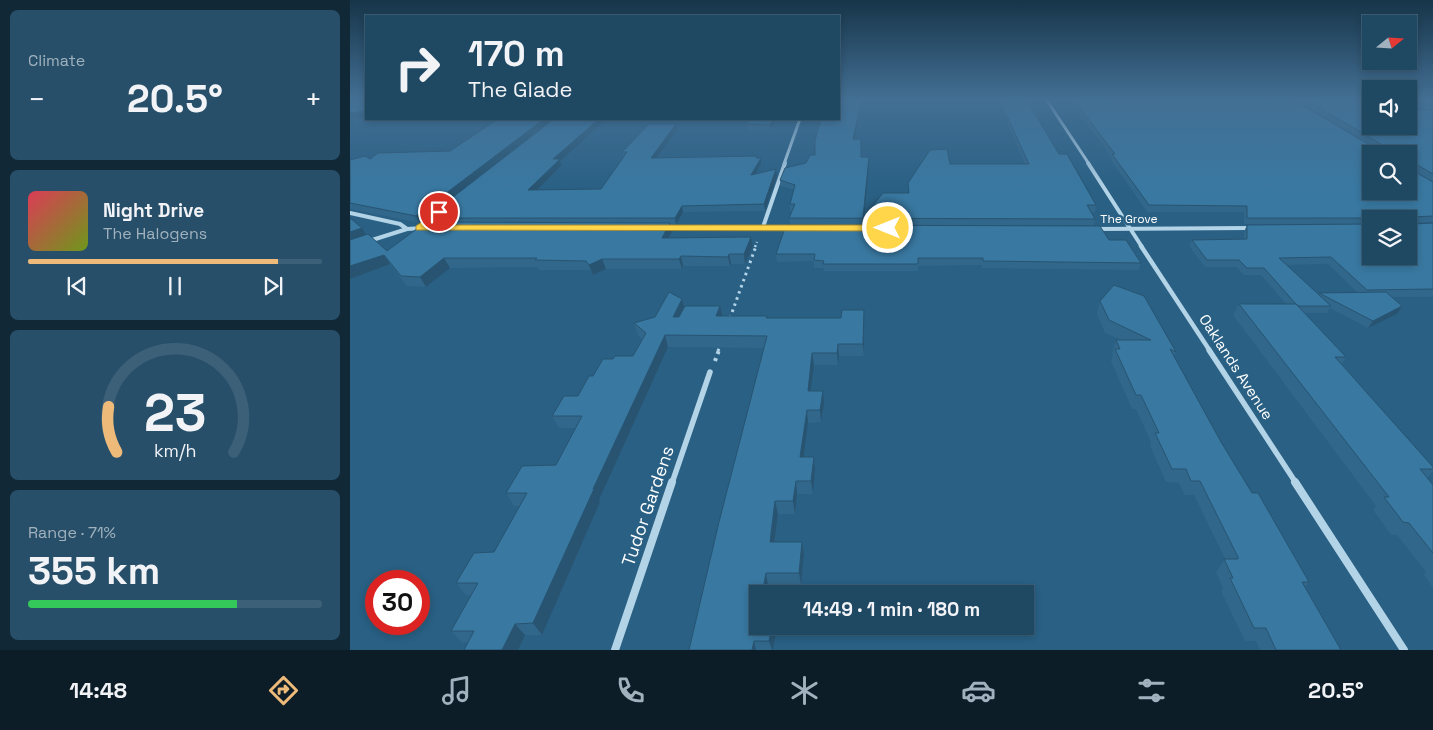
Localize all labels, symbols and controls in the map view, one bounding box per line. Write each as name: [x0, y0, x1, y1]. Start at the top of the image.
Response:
north arrow: [1362, 15, 1418, 70]
map controls: [1362, 15, 1417, 265]
text: 170 m: [468, 32, 565, 76]
icon: right: [385, 35, 450, 100]
text: Climate: [28, 50, 85, 71]
text: 20.5°: [127, 75, 223, 123]
text: The Glade: [468, 75, 573, 103]
button: sound: [1362, 80, 1417, 135]
text: −: [28, 81, 45, 117]
text: +: [305, 81, 322, 117]
button: search: [1362, 145, 1417, 200]
pin: [418, 191, 460, 233]
text: Night Drive: [103, 198, 204, 223]
icon: arrive: [425, 198, 453, 226]
position arrow: [861, 201, 913, 253]
button: layers: [1362, 210, 1417, 265]
street label: The Grove: [1100, 211, 1158, 227]
text: The Halogens: [103, 223, 207, 244]
icon: previous: [63, 272, 91, 300]
icon: pause: [161, 272, 189, 300]
icon: next: [259, 272, 287, 300]
street label: Oaklands Avenue: [1195, 310, 1278, 423]
text: 23: [144, 380, 206, 446]
text: km/h: [154, 439, 196, 462]
street label: Tudor Gardens: [616, 443, 679, 569]
text: Range · 71%: [28, 522, 116, 543]
text: 355 km: [28, 547, 160, 595]
speed limit sign: 30: [365, 570, 430, 635]
text: 14:49 · 1 min · 180 m: [803, 597, 980, 622]
icon: directions: [266, 673, 301, 708]
icon: music: [439, 673, 474, 708]
icon: phone: [613, 673, 648, 708]
icon: climate: [787, 673, 822, 708]
icon: car: [961, 673, 996, 708]
icon: filters: [1134, 673, 1169, 708]
text: 14:48: [69, 676, 127, 704]
text: 20.5°: [1308, 676, 1364, 704]

